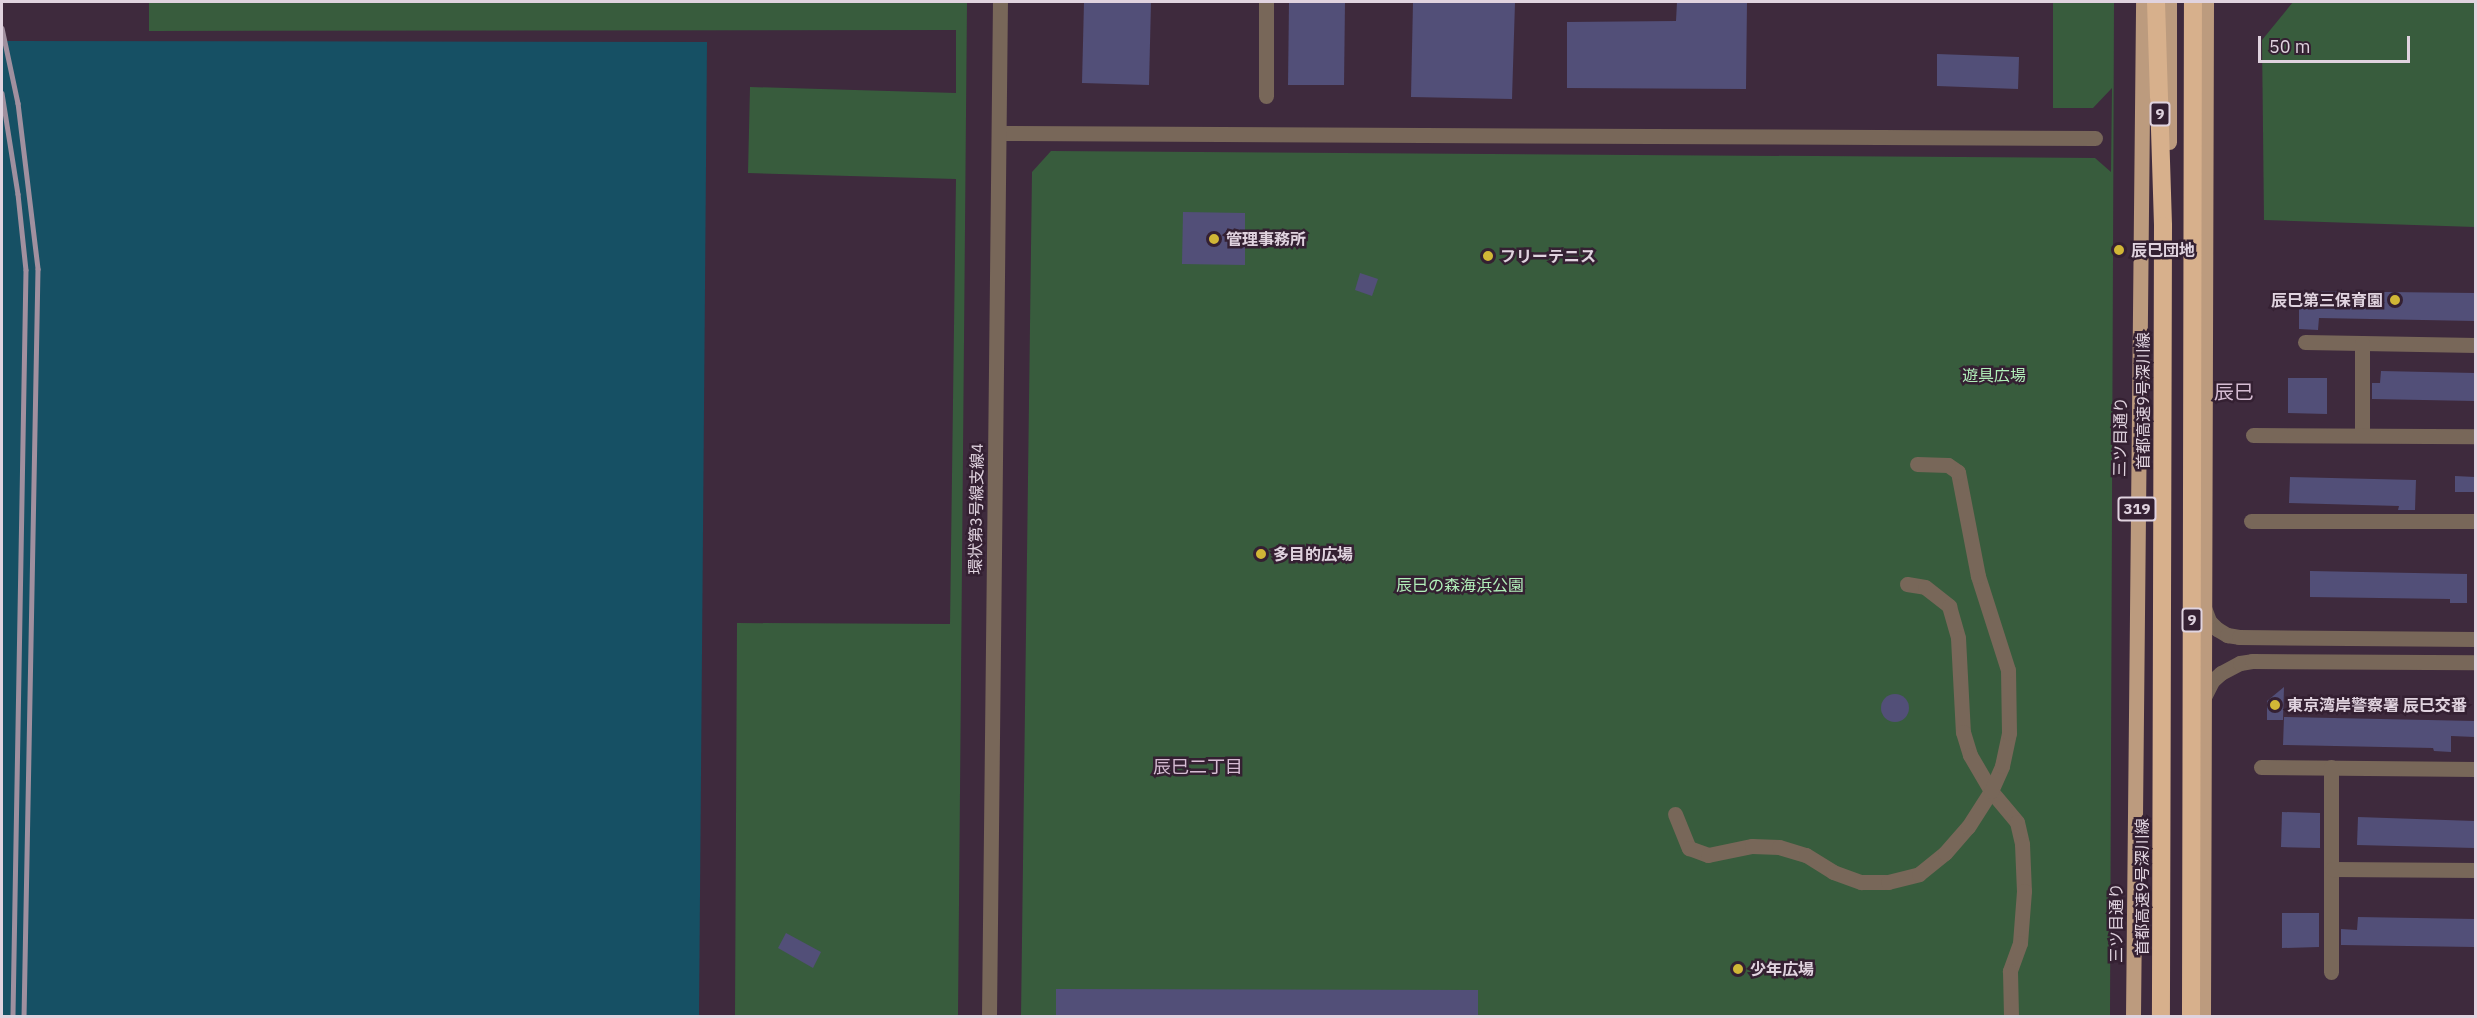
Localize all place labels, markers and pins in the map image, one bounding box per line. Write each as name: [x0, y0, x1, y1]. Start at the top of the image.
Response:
place label: 管理事務所: [1226, 229, 1306, 249]
marker: 管理事務所: [1207, 232, 1221, 246]
place label: 辰巳団地: [2131, 240, 2195, 260]
marker: 辰巳団地: [2112, 243, 2126, 257]
place label: フリーテニス: [1500, 246, 1596, 266]
marker: フリーテニス: [1481, 249, 1495, 263]
place label: 辰巳第三保育園: [2271, 290, 2383, 310]
marker: 辰巳第三保育園: [2388, 293, 2402, 307]
place label: 多目的広場: [1273, 544, 1353, 564]
marker: 多目的広場: [1254, 547, 1268, 561]
place label: 東京湾岸警察署 辰巳交番: [2287, 695, 2467, 715]
marker: 東京湾岸警察署 辰巳交番: [2268, 698, 2282, 712]
place label: 少年広場: [1750, 959, 1814, 979]
marker: 少年広場: [1731, 962, 1745, 976]

